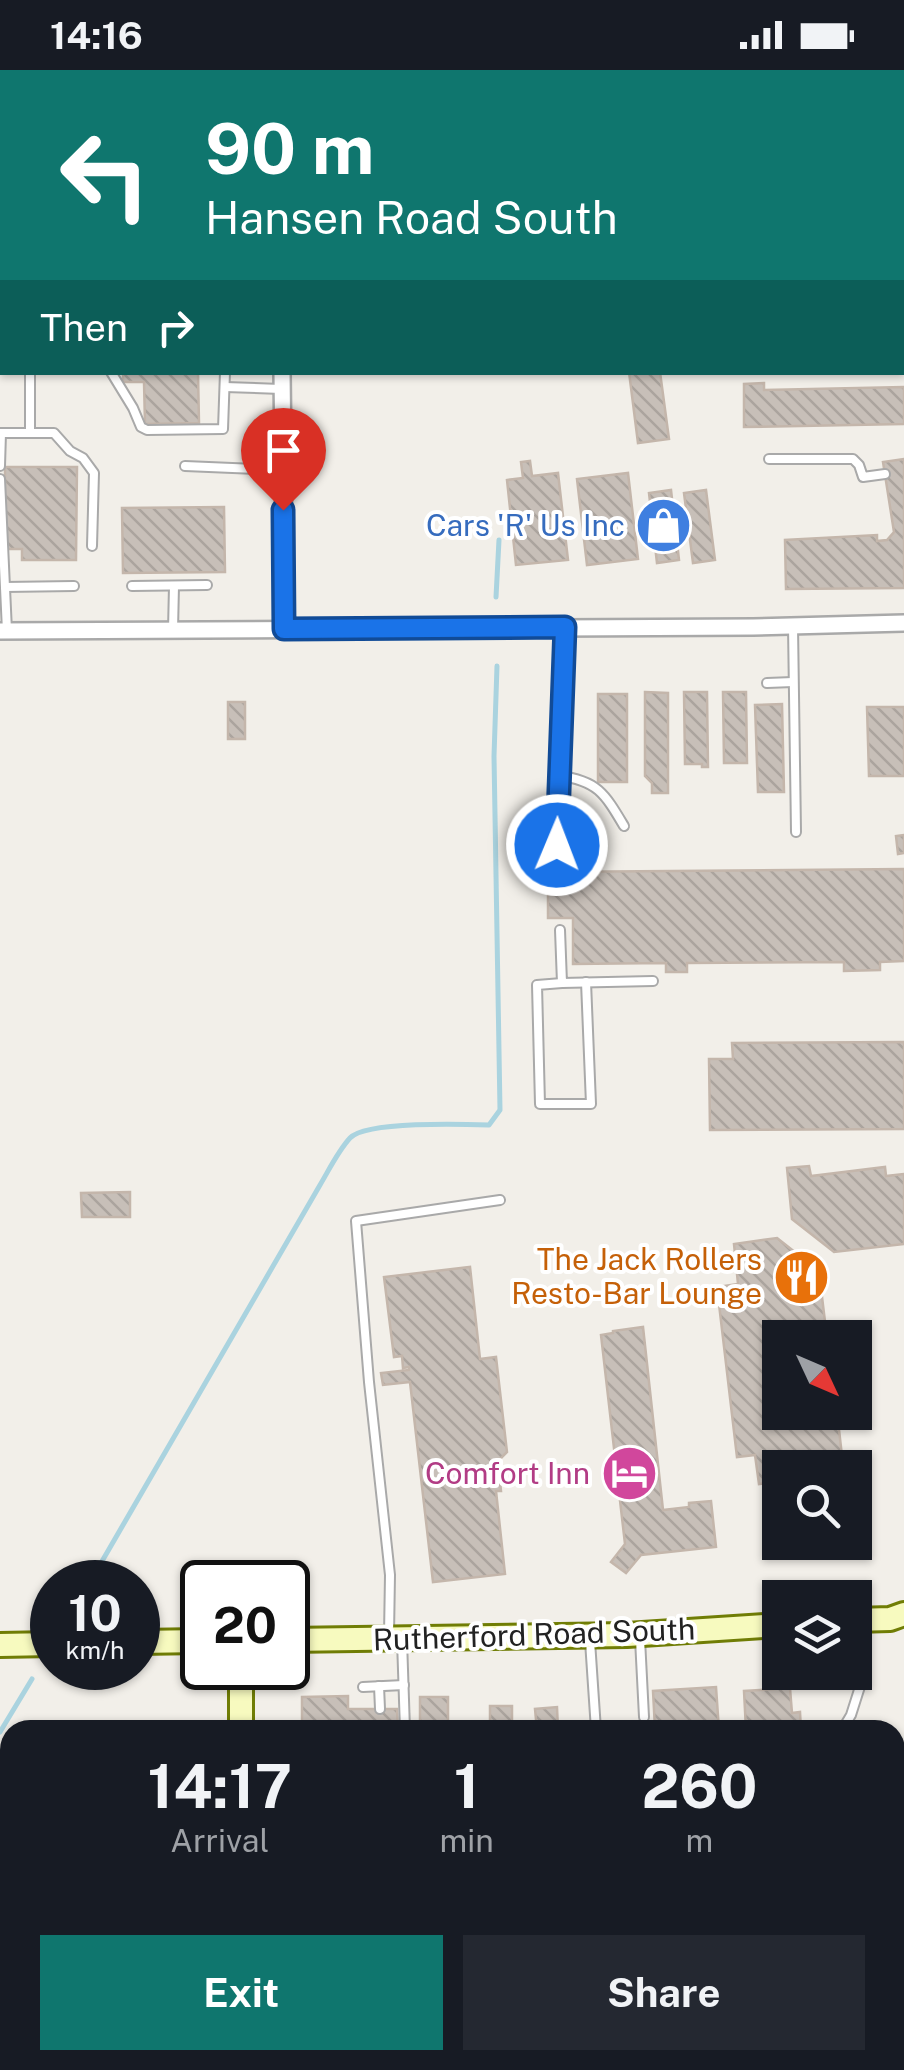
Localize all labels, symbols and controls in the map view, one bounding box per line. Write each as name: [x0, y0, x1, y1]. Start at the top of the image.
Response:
text: 14:16: [50, 13, 143, 58]
text: 90 m: [205, 107, 375, 190]
icon: left: [40, 110, 170, 240]
text: Hansen Road South: [205, 191, 618, 244]
icon: right: [148, 300, 203, 355]
text: Then: [40, 305, 128, 350]
pin: [241, 408, 326, 511]
icon: arrive: [256, 423, 311, 478]
shop icon: Cars 'R' Us Inc: [634, 496, 694, 556]
place label: Cars 'R' Us Inc: [426, 507, 625, 543]
position arrow: [505, 793, 609, 897]
place label: The Jack Rollers Resto-Bar Lounge: [511, 1241, 762, 1311]
restaurant icon: The Jack Rollers Resto-Bar Lounge: [771, 1247, 831, 1307]
north arrow: [762, 1320, 872, 1430]
map controls: [762, 1320, 872, 1690]
hotel icon: Comfort Inn: [599, 1444, 659, 1504]
button: search: [762, 1450, 872, 1560]
place label: Comfort Inn: [425, 1455, 590, 1491]
speed limit sign: 20: [180, 1560, 310, 1690]
button: layers: [762, 1580, 872, 1690]
text: 10: [68, 1583, 122, 1642]
street label: Rutherford Road South: [372, 1610, 696, 1658]
text: km/h: [66, 1635, 124, 1665]
text: 14:17: [148, 1751, 292, 1822]
text: 1: [454, 1751, 479, 1822]
text: 260: [641, 1751, 757, 1822]
text: Arrival: [170, 1822, 269, 1859]
text: min: [439, 1822, 494, 1859]
text: m: [686, 1822, 713, 1859]
button: Exit: [40, 1935, 443, 2050]
button: Share: [463, 1935, 865, 2050]

